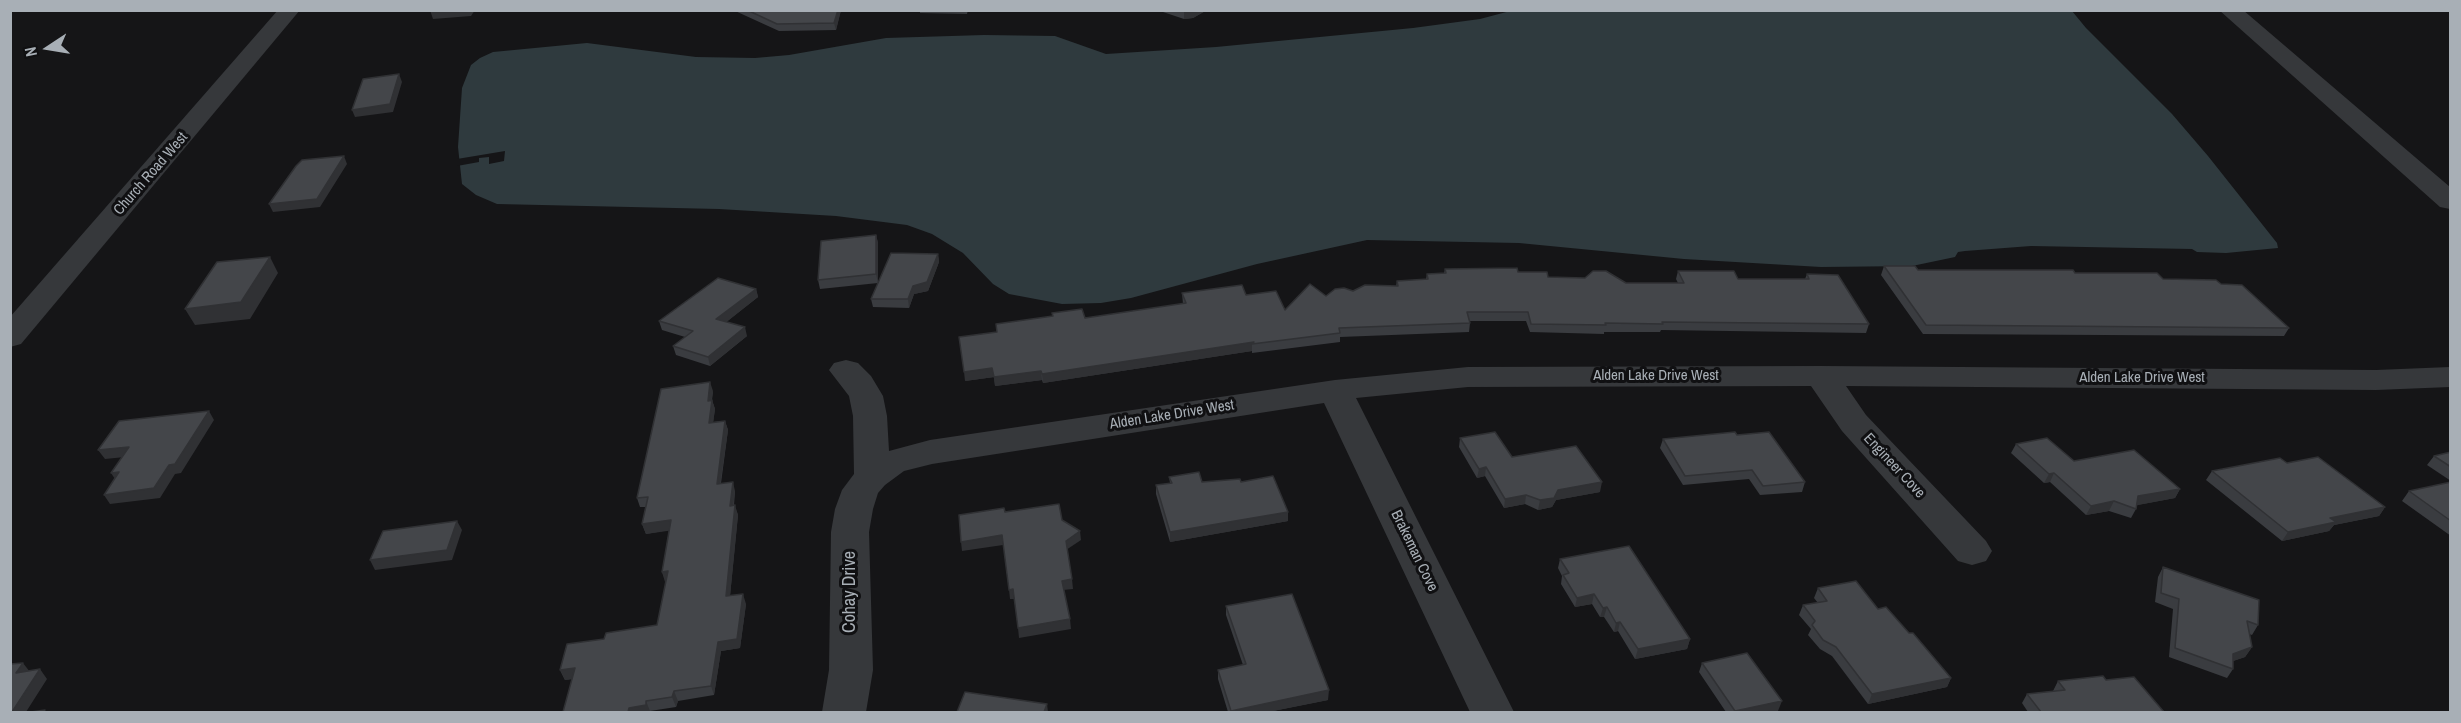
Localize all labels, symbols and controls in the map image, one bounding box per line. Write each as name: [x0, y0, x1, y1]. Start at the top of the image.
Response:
north arrow: [18, 18, 78, 78]
text: N: [19, 45, 42, 59]
street label: Church Road West: [110, 129, 192, 219]
street label: Alden Lake Drive West: [1593, 367, 1719, 385]
street label: Alden Lake Drive West: [2079, 369, 2205, 387]
street label: Alden Lake Drive West: [1109, 396, 1235, 434]
street label: Engineer Cove: [1859, 430, 1929, 502]
street label: Brakeman Cove: [1387, 507, 1441, 595]
street label: Cohay Drive: [839, 551, 861, 633]

